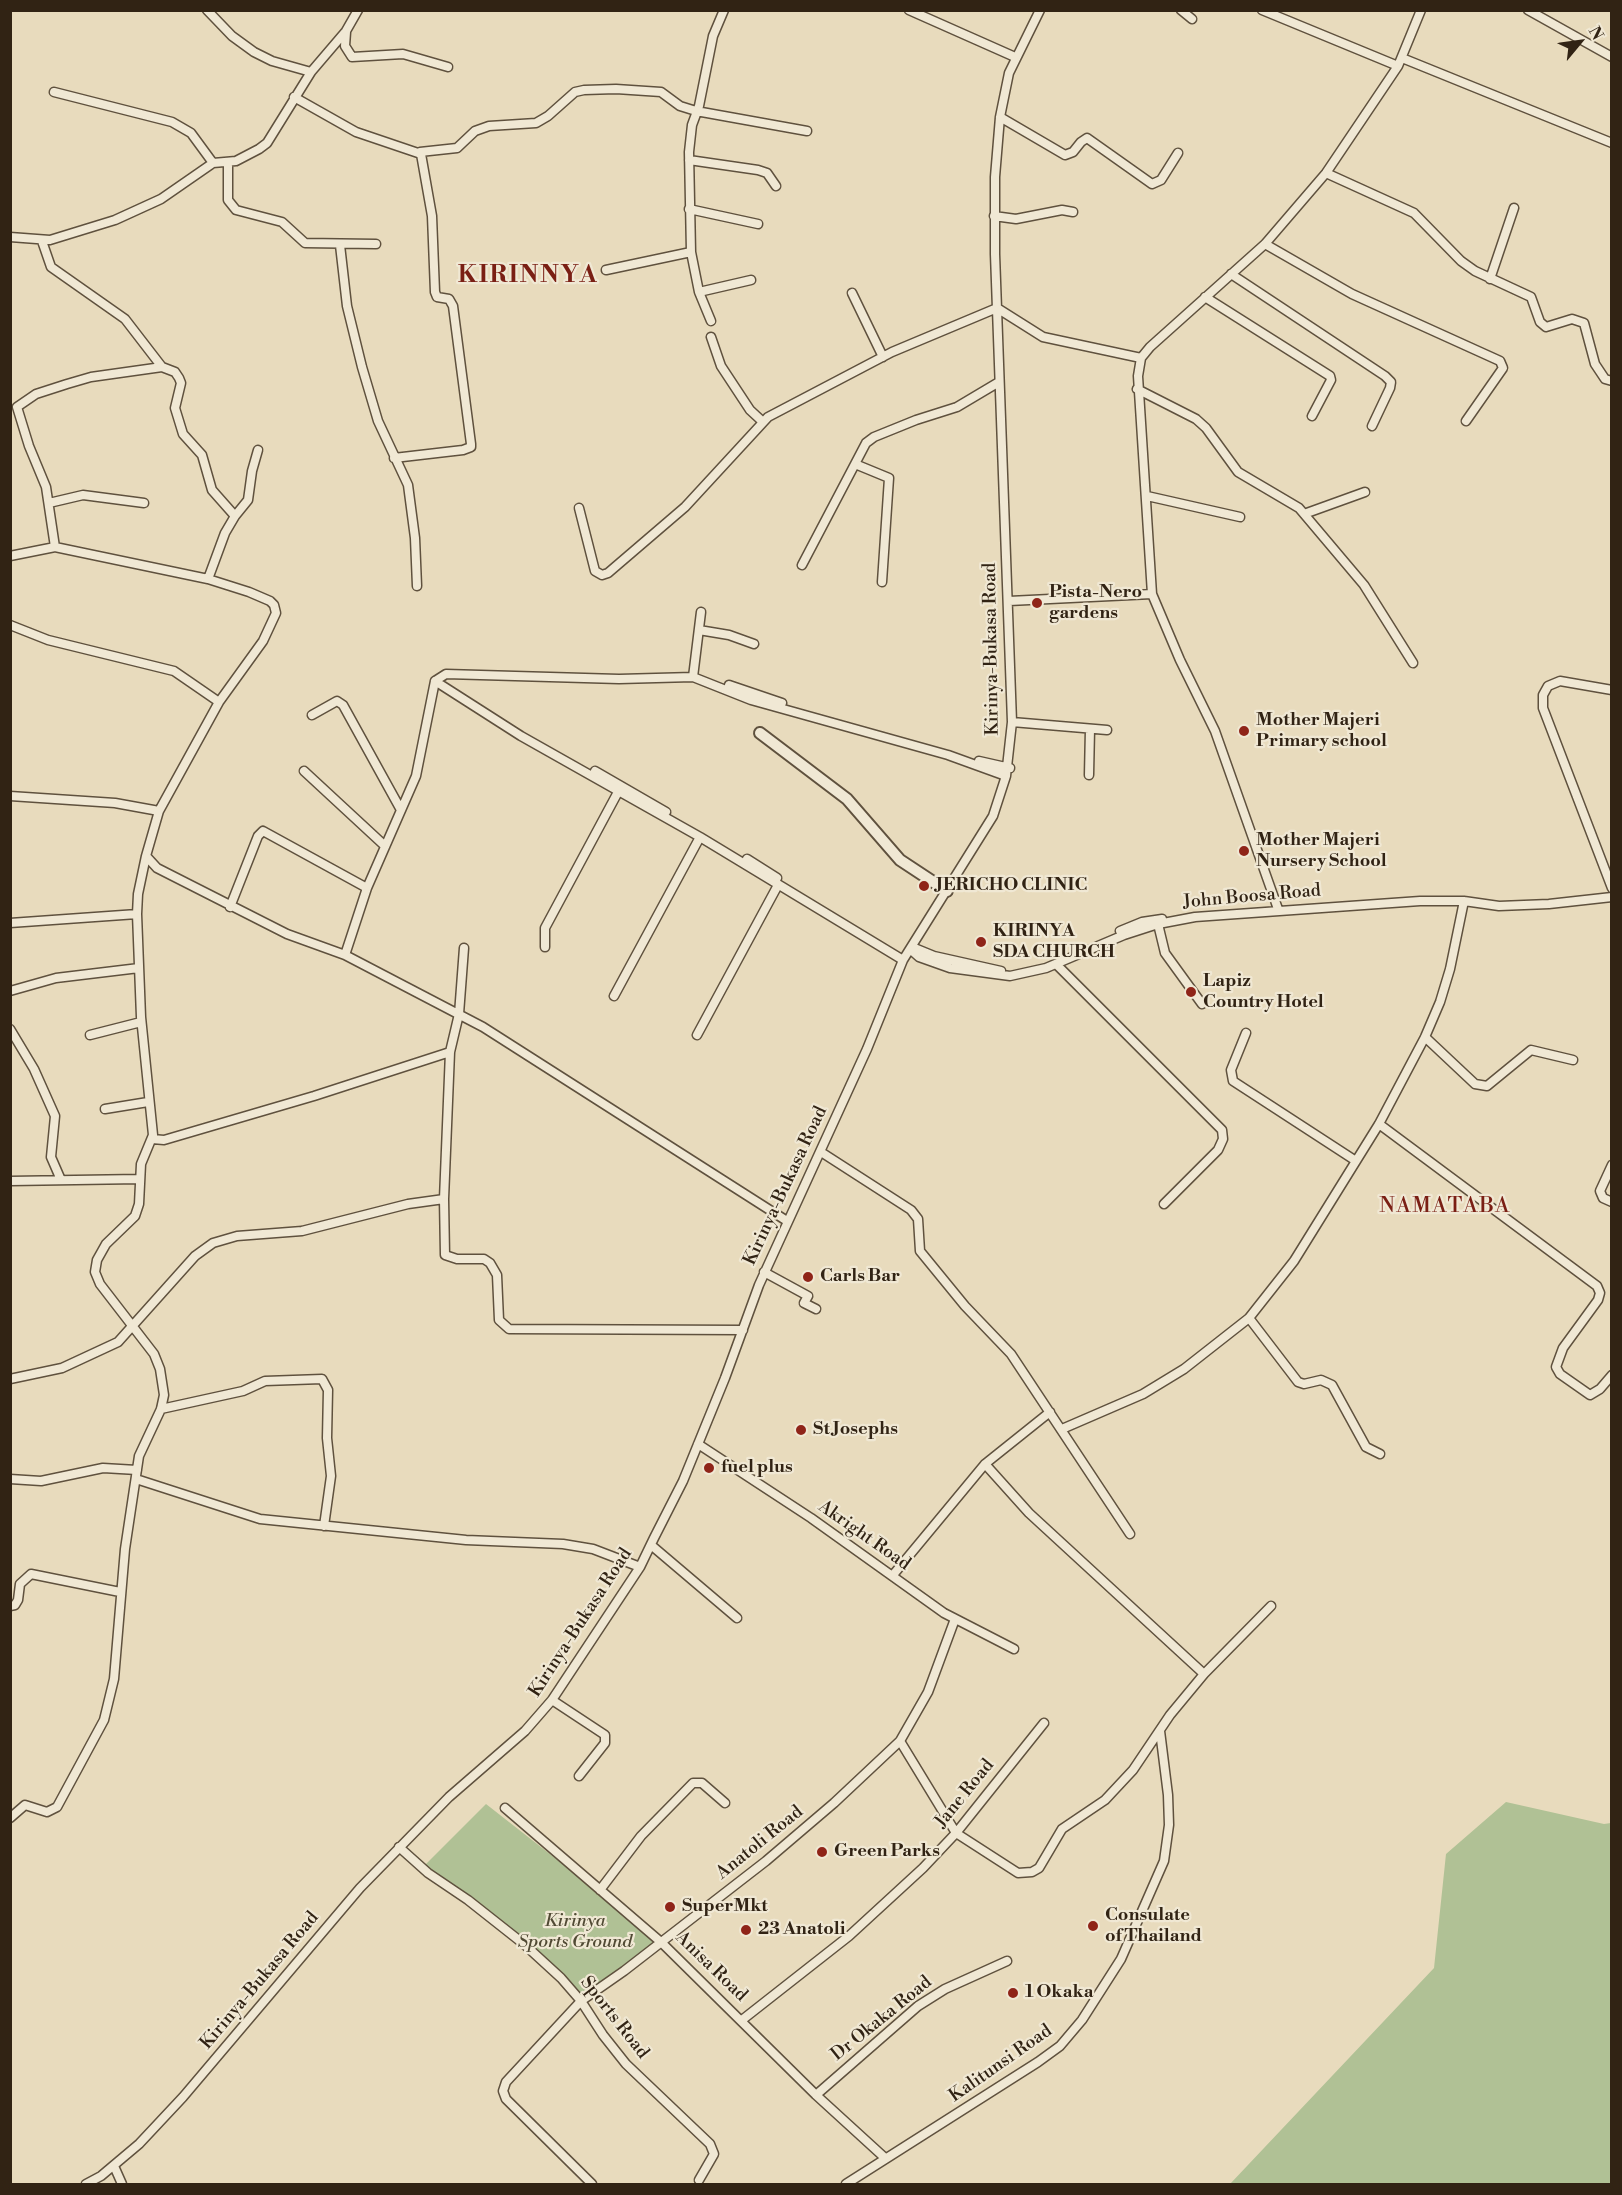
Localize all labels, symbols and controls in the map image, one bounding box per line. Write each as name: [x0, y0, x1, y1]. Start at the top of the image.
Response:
north arrow: [1550, 12, 1610, 72]
text: N: [1584, 23, 1608, 44]
district label: KIRINNYA: [458, 262, 598, 290]
street label: Kirinya-Bukasa Road: [980, 562, 1004, 736]
place label: Pista-Nero gardens: [1049, 582, 1142, 624]
marker: Pista-Nero gardens: [1030, 596, 1044, 610]
place label: Mother Majeri Primary school: [1256, 710, 1387, 752]
marker: Mother Majeri Primary school: [1237, 724, 1251, 738]
place label: Mother Majeri Nursery School: [1256, 830, 1387, 872]
marker: Mother Majeri Nursery School: [1237, 844, 1251, 858]
place label: JERICHO CLINIC: [936, 875, 1087, 897]
marker: JERICHO CLINIC: [917, 879, 931, 893]
street label: John Boosa Road: [1182, 880, 1322, 914]
place label: KIRINYA SDA CHURCH: [993, 921, 1115, 964]
marker: KIRINYA SDA CHURCH: [974, 935, 988, 949]
place label: Lapiz Country Hotel: [1203, 971, 1324, 1014]
marker: Lapiz Country Hotel: [1184, 985, 1198, 999]
street label: Kirinya-Bukasa Road: [740, 1103, 832, 1269]
district label: NAMATABA: [1379, 1194, 1511, 1220]
place label: Carls Bar: [820, 1266, 900, 1288]
marker: Carls Bar: [801, 1270, 815, 1284]
place label: St Josephs: [813, 1419, 898, 1441]
marker: St Josephs: [794, 1423, 808, 1437]
place label: fuel plus: [721, 1457, 793, 1479]
marker: fuel plus: [702, 1461, 716, 1475]
street label: Akright Road: [814, 1496, 914, 1576]
street label: Kirinya-Bukasa Road: [525, 1545, 637, 1701]
street label: Jane Road: [931, 1755, 999, 1833]
street label: Anatoli Road: [712, 1802, 808, 1884]
place label: Green Parks: [834, 1841, 940, 1863]
marker: Green Parks: [815, 1845, 829, 1859]
place label: SuperMkt: [682, 1896, 768, 1918]
marker: SuperMkt: [663, 1900, 677, 1914]
place label: Consulate of Thailand: [1105, 1905, 1202, 1948]
street label: Kirinya-Bukasa Road: [196, 1908, 324, 2054]
park label: Kirinya Sports Ground: [518, 1911, 632, 1954]
place label: 23 Anatoli: [758, 1919, 845, 1941]
marker: Consulate of Thailand: [1086, 1919, 1100, 1933]
marker: 23 Anatoli: [739, 1923, 753, 1937]
street label: Anisa Road: [671, 1927, 751, 2007]
street label: Sports Road: [575, 1972, 653, 2064]
street label: Dr Okaka Road: [827, 1972, 937, 2066]
place label: 1 Okaka: [1025, 1982, 1093, 2004]
marker: 1 Okaka: [1006, 1986, 1020, 2000]
street label: Kalitunsi Road: [945, 2021, 1057, 2107]

